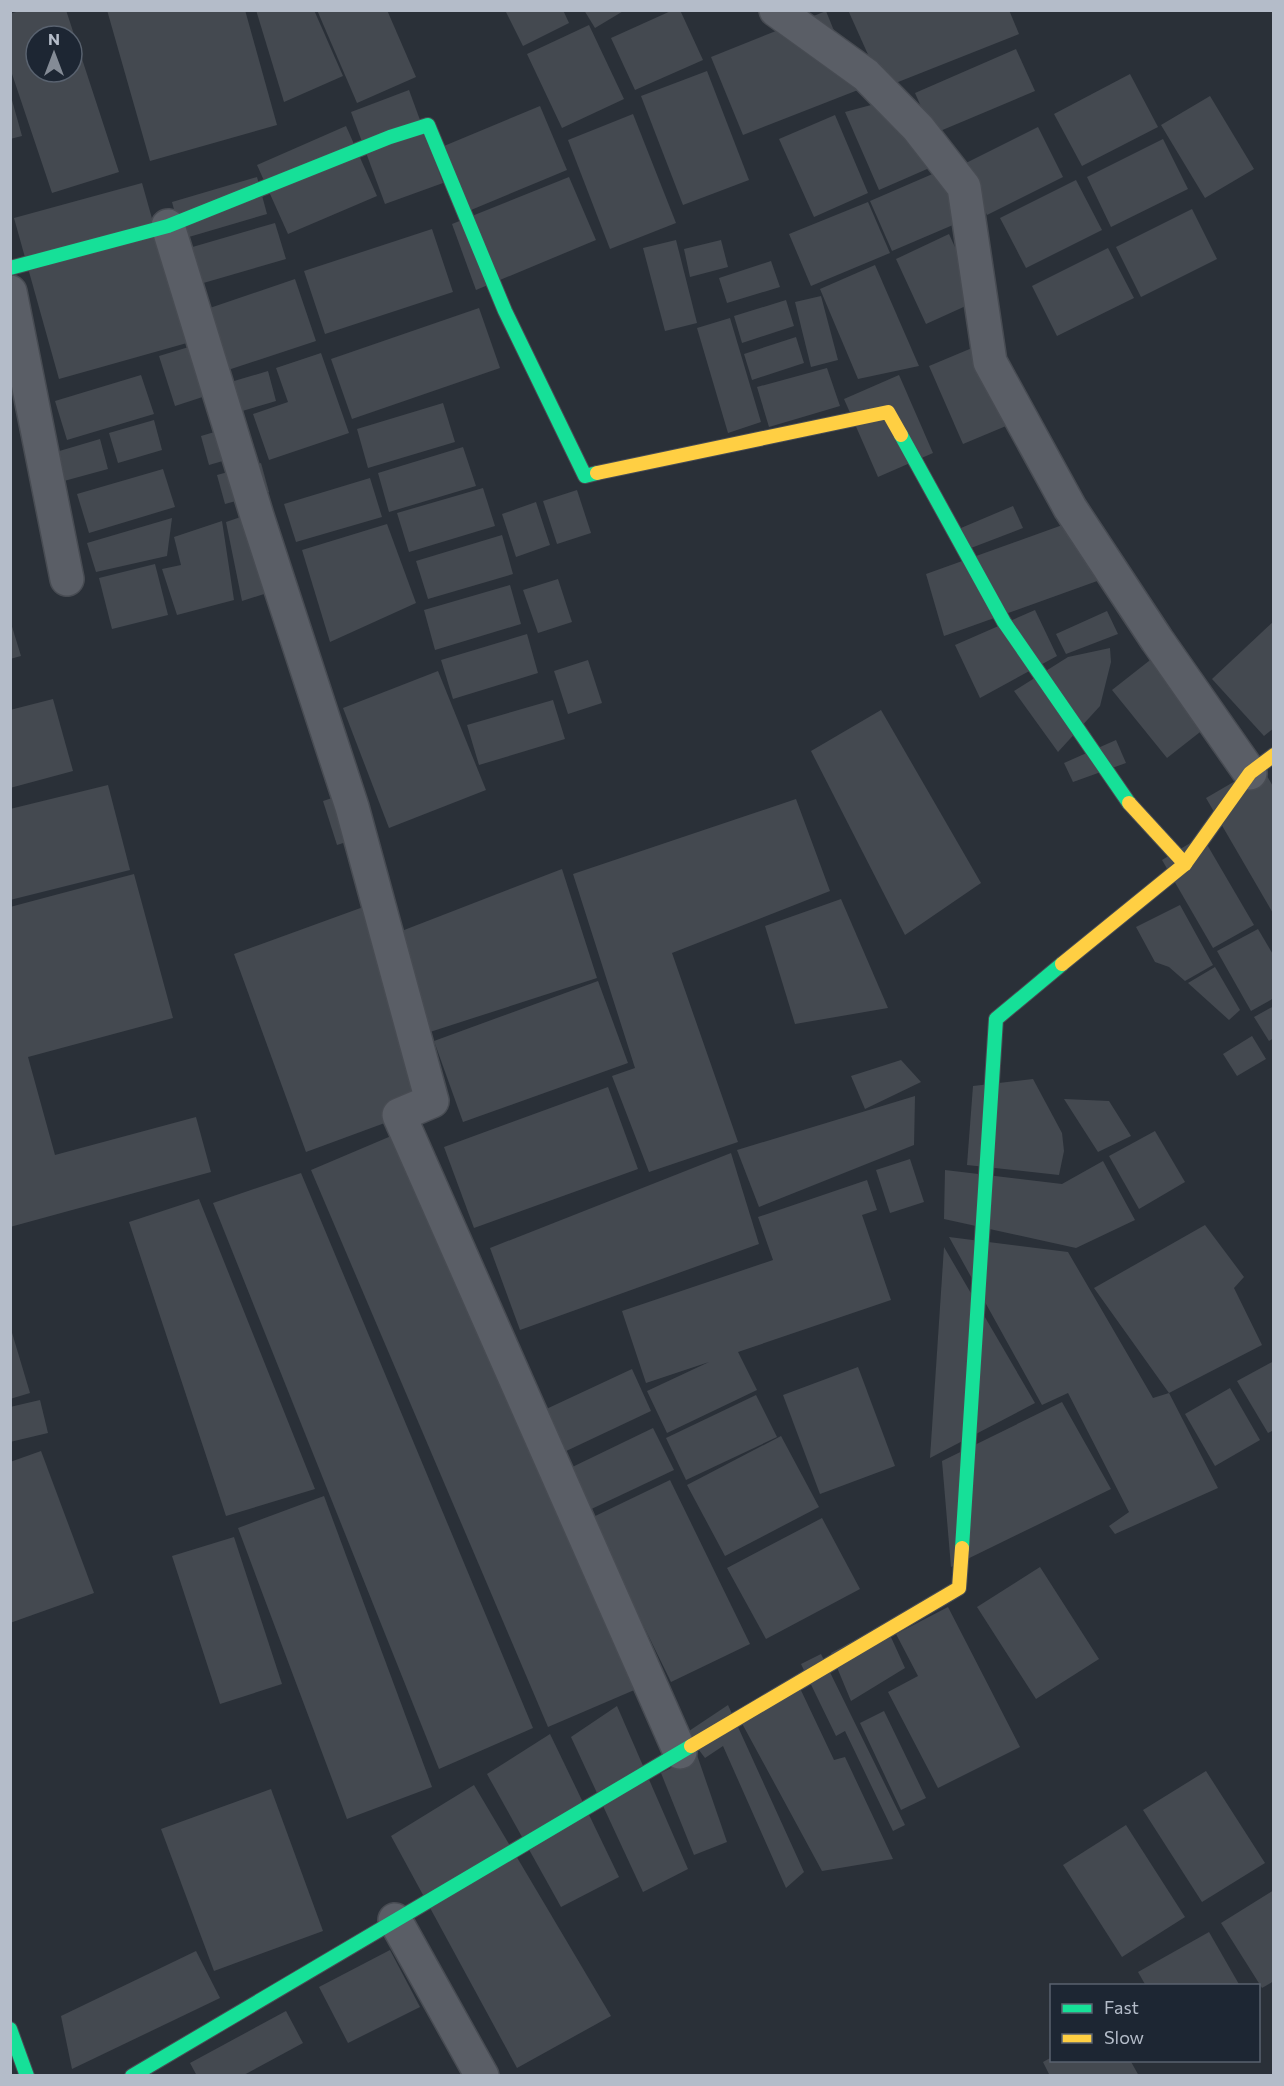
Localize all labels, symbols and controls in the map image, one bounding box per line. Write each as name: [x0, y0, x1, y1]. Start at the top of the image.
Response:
north arrow: [24, 24, 84, 84]
text: N: [48, 29, 60, 48]
legend: [1050, 1984, 1260, 2062]
text: Fast: [1104, 1996, 1139, 2018]
text: Slow: [1104, 2026, 1144, 2048]

